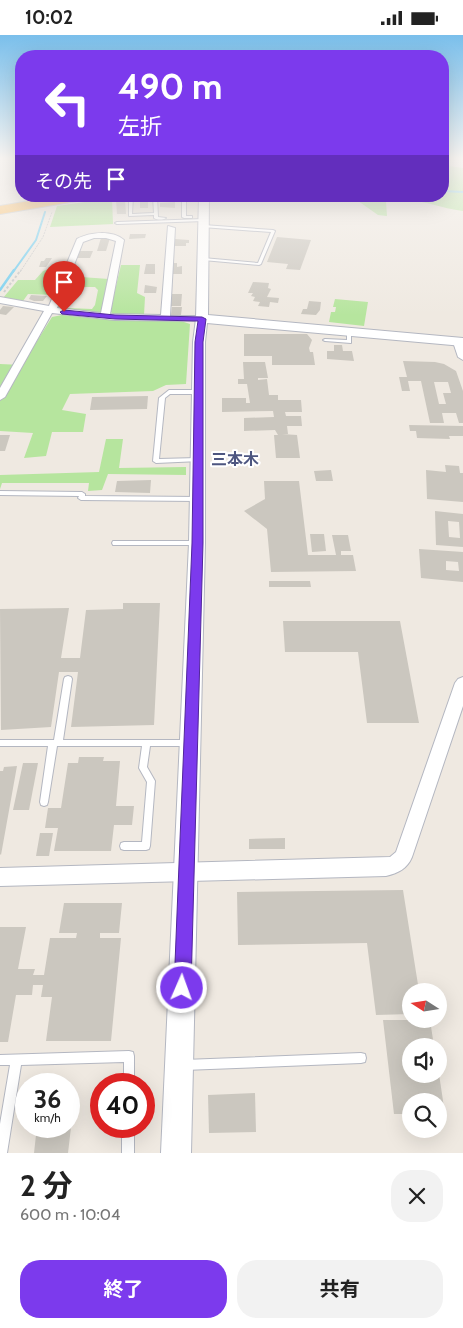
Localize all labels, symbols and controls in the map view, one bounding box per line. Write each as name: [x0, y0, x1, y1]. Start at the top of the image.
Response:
text: 10:02: [25, 6, 73, 29]
text: 490 m: [118, 65, 222, 108]
icon: left: [35, 70, 100, 135]
text: 左折: [118, 113, 162, 140]
icon: arrive: [102, 165, 130, 193]
text: その先: [35, 170, 92, 193]
pin: [43, 261, 85, 312]
icon: arrive: [50, 268, 78, 296]
district label: 三本木: [211, 450, 259, 469]
position arrow: [155, 961, 207, 1013]
north arrow: [402, 983, 448, 1027]
map controls: [402, 983, 447, 1138]
button: sound: [402, 1038, 447, 1083]
speed limit sign: 40: [90, 1073, 155, 1138]
text: 36: [34, 1084, 61, 1114]
button: search: [402, 1093, 447, 1138]
text: km/h: [34, 1110, 61, 1125]
text: 2 分: [20, 1167, 73, 1204]
button: close: [391, 1170, 443, 1222]
text: 600 m · 10:04: [20, 1205, 120, 1224]
button: 終了: [20, 1260, 227, 1318]
button: 共有: [237, 1260, 443, 1318]

